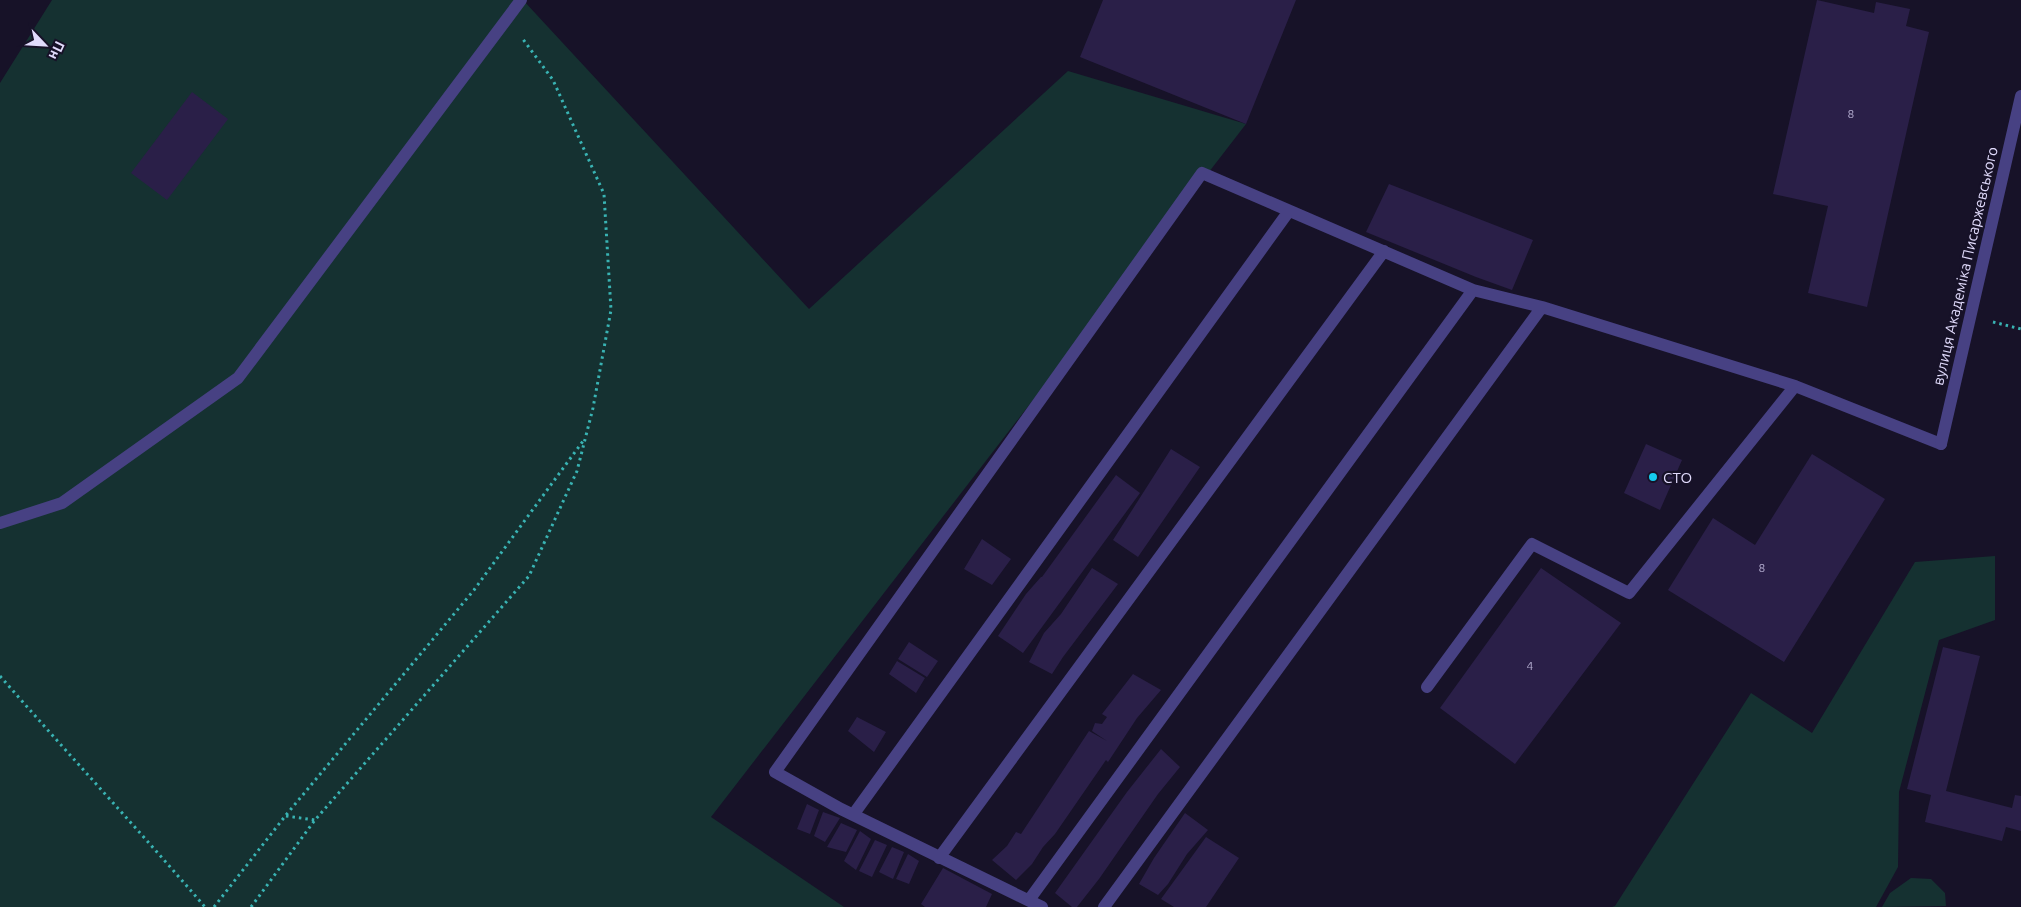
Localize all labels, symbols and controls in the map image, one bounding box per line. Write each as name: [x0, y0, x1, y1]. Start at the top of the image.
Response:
north arrow: [20, 20, 70, 70]
text: Пн: [46, 39, 68, 62]
house number: 8: [1848, 107, 1855, 120]
street label: вулиця Академіка Писаржевського: [1929, 145, 2001, 387]
place label: СТО: [1663, 469, 1692, 486]
marker: СТО: [1647, 471, 1659, 483]
house number: 8: [1759, 561, 1766, 574]
house number: 4: [1527, 659, 1534, 672]

